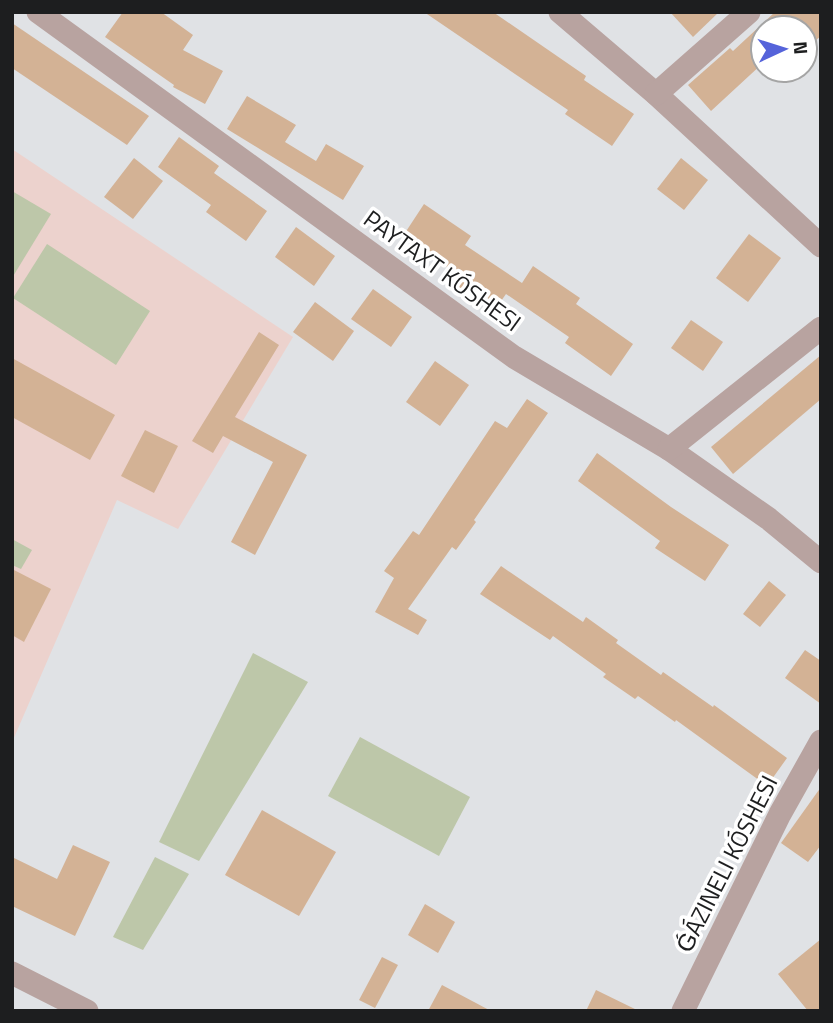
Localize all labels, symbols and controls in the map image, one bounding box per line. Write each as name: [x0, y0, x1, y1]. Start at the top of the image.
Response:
north arrow: [749, 14, 819, 84]
text: N: [787, 40, 816, 55]
street label: PAYTAXT KÓSHESI: [356, 201, 529, 340]
street label: ǴÁZINELI KÓSHESI: [666, 769, 786, 958]

